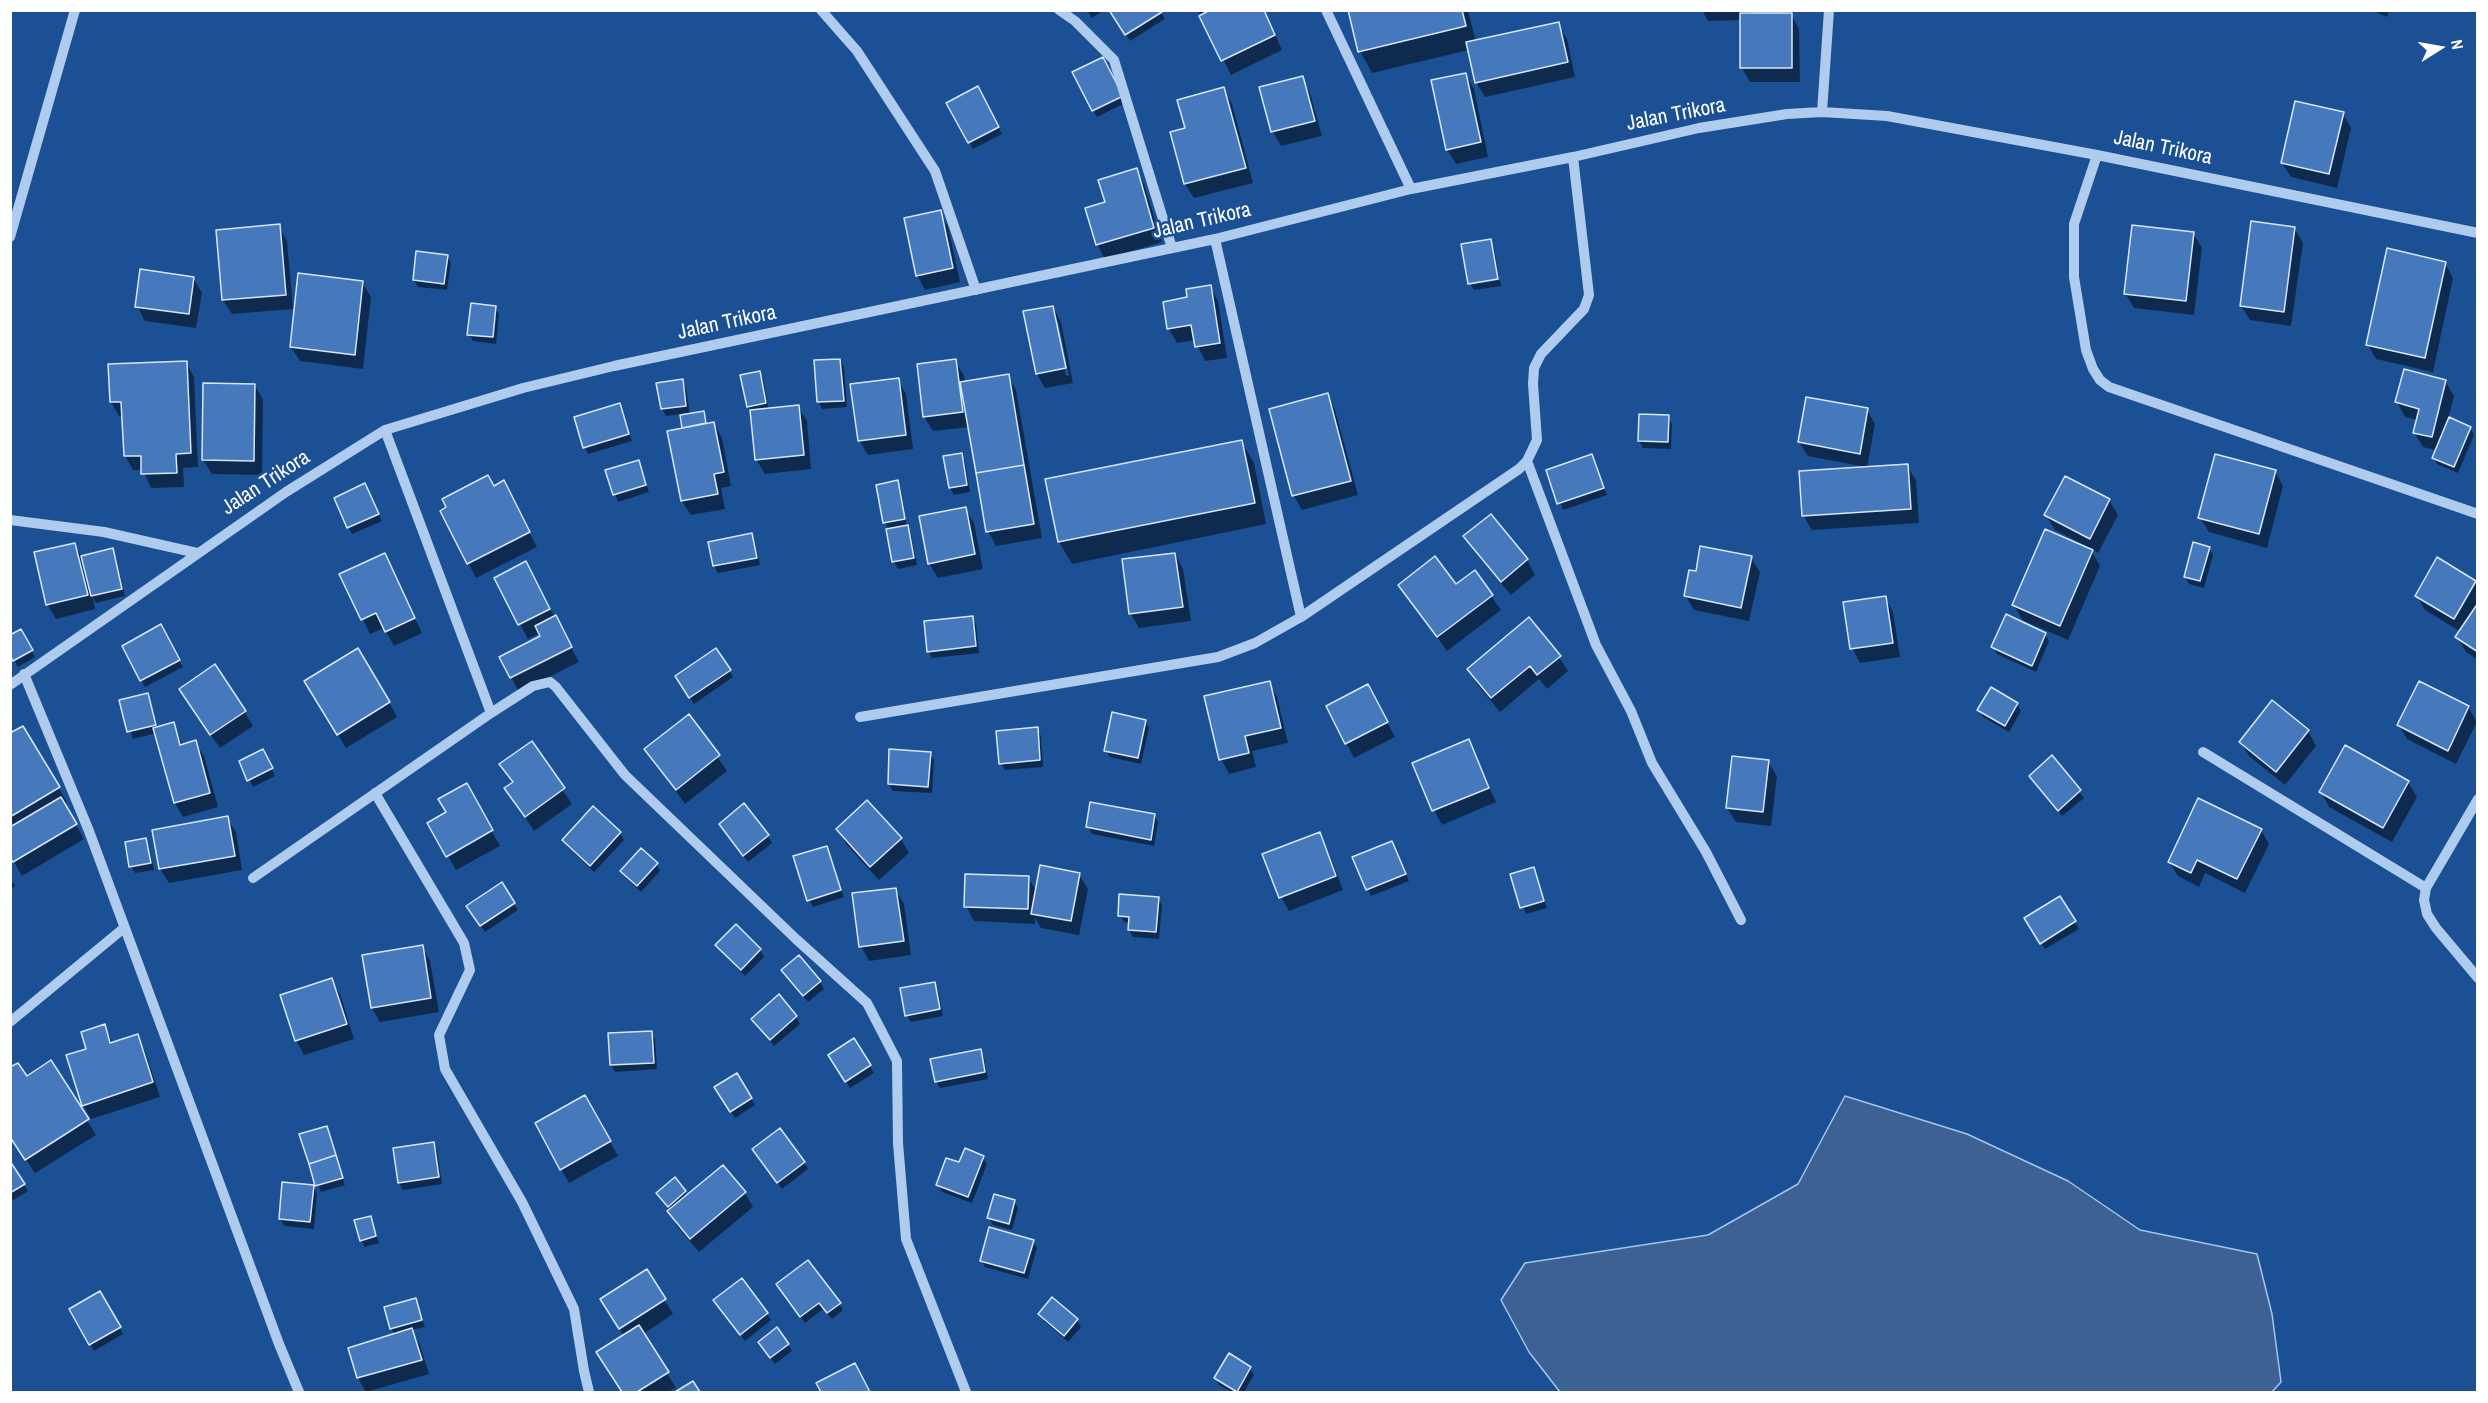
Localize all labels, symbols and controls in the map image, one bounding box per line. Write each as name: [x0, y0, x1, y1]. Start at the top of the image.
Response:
north arrow: [2410, 18, 2470, 78]
text: N: [2446, 38, 2469, 51]
street label: Jalan Trikora: [1625, 93, 1727, 137]
street label: Jalan Trikora: [2112, 125, 2214, 171]
street label: Jalan Trikora: [1151, 197, 1253, 245]
street label: Jalan Trikora: [676, 300, 778, 346]
street label: Jalan Trikora: [217, 445, 315, 521]

